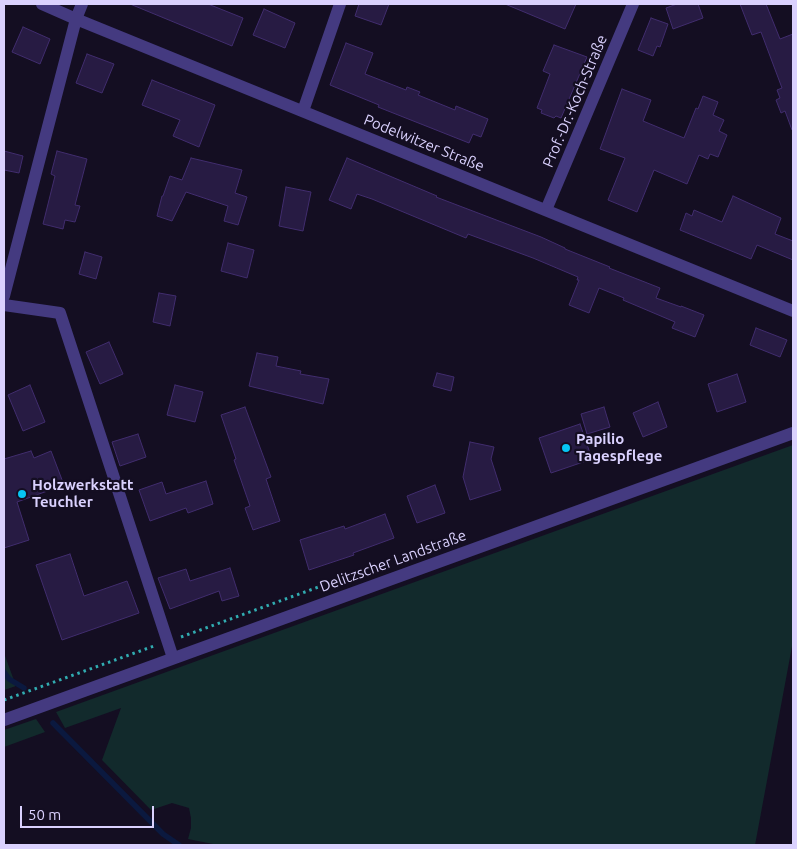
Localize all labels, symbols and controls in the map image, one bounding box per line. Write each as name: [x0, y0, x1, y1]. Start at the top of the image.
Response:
street label: Prof.-Dr.-Koch-Straße: [539, 32, 611, 170]
street label: Podelwitzer Straße: [361, 111, 487, 175]
place label: Papilio Tagespflege: [576, 430, 663, 465]
marker: Papilio Tagespflege: [560, 442, 572, 454]
place label: Holzwerkstatt Teuchler: [32, 476, 133, 511]
marker: Holzwerkstatt Teuchler: [16, 488, 28, 500]
street label: Delitzscher Landstraße: [317, 526, 469, 596]
scale bar: [22, 796, 156, 828]
text: 50 m: [28, 806, 61, 823]

